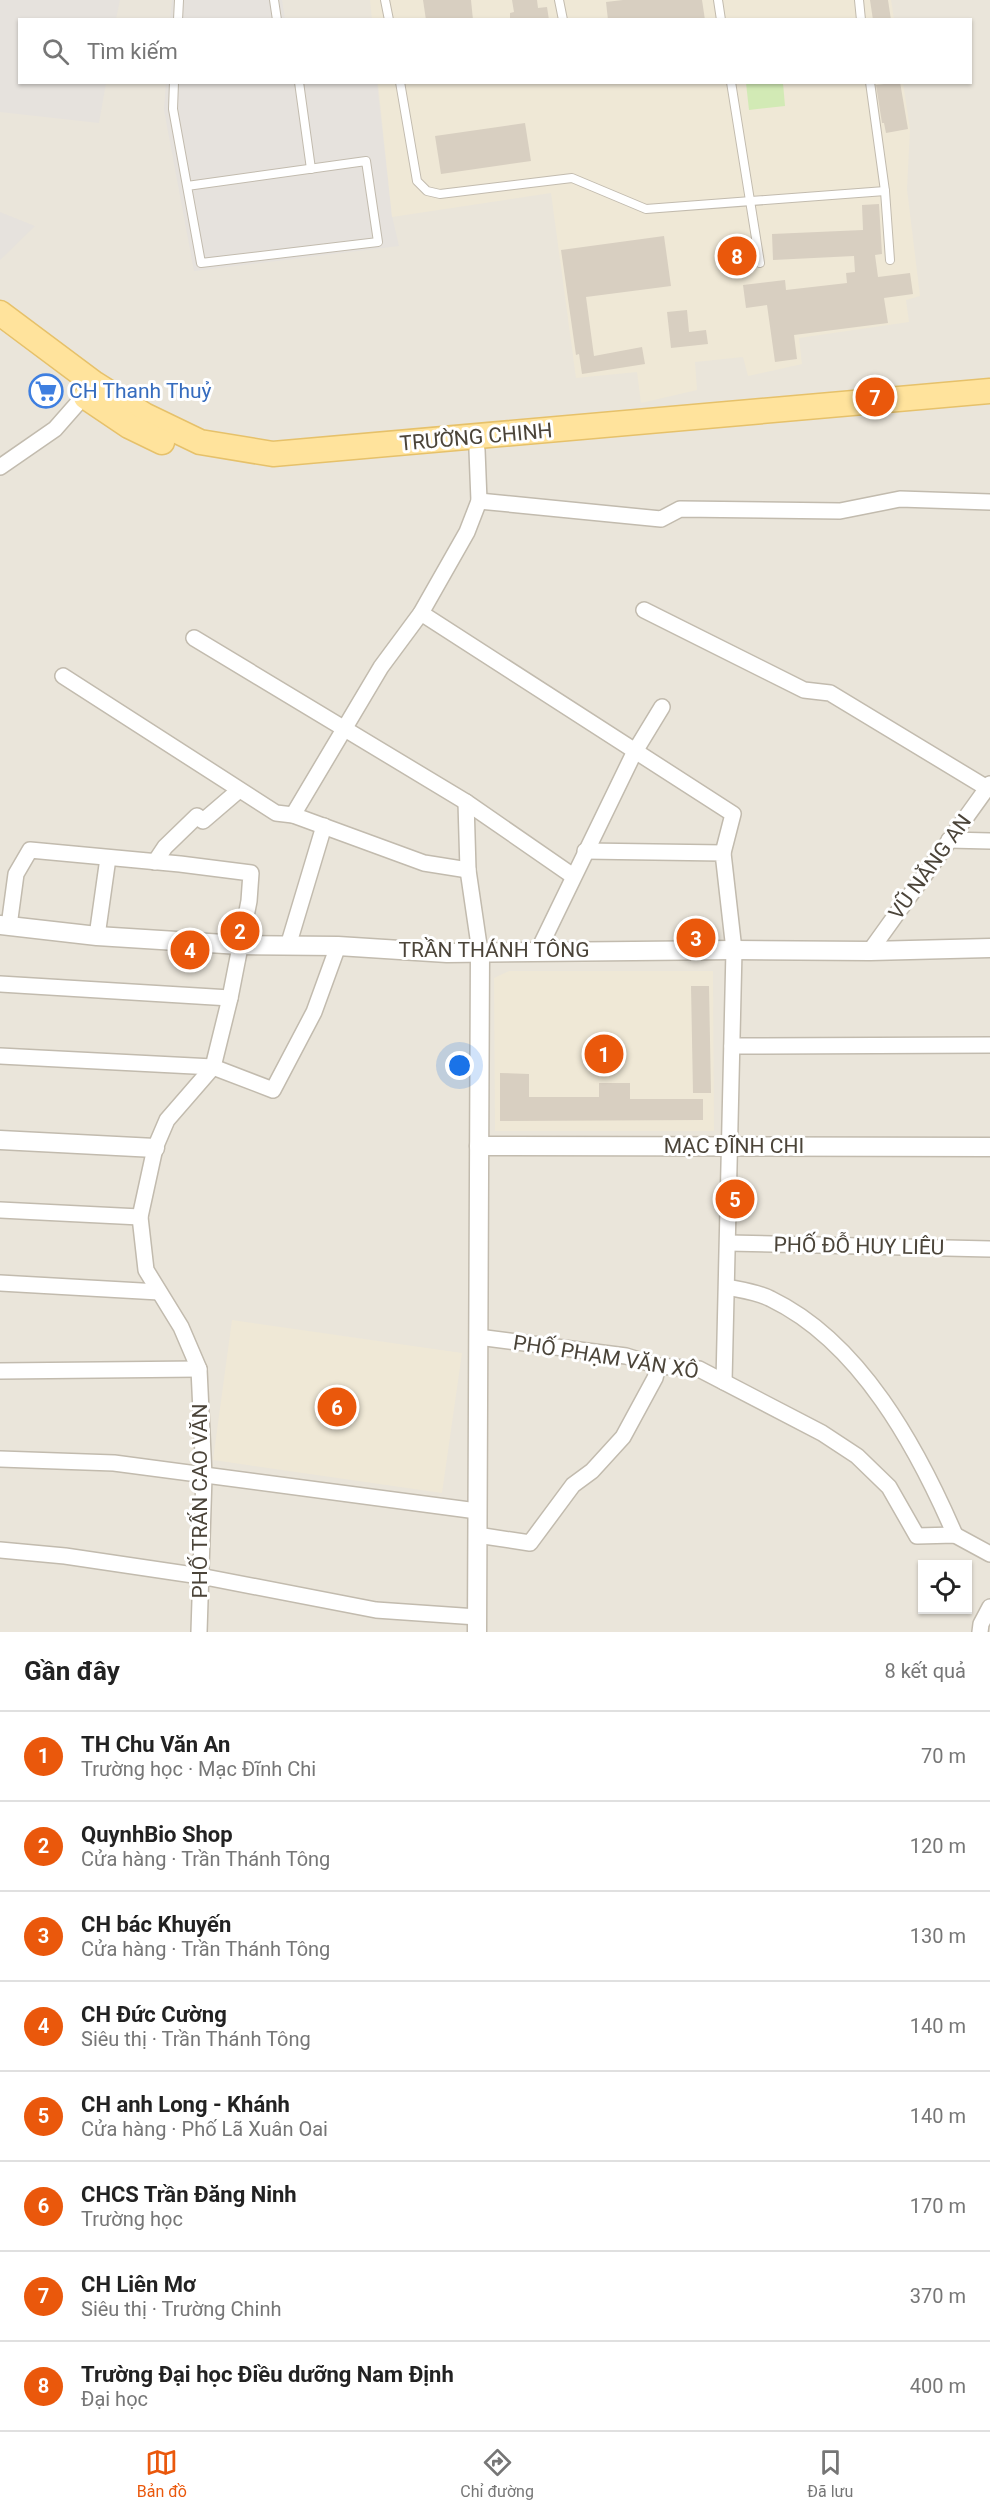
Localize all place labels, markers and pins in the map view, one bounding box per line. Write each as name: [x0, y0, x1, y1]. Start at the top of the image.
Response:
pin: 8: [718, 234, 756, 278]
supermarket icon: CH Thanh Thuỷ: [28, 373, 64, 409]
pin: 7: [856, 374, 894, 420]
place label: CH Thanh Thuỷ: [69, 379, 212, 403]
pin: 2: [220, 908, 260, 954]
pin: 3: [676, 916, 716, 960]
pin: 4: [170, 928, 210, 972]
pin: 1: [584, 1032, 624, 1076]
pin: 5: [716, 1176, 754, 1222]
pin: 6: [318, 1384, 356, 1430]

